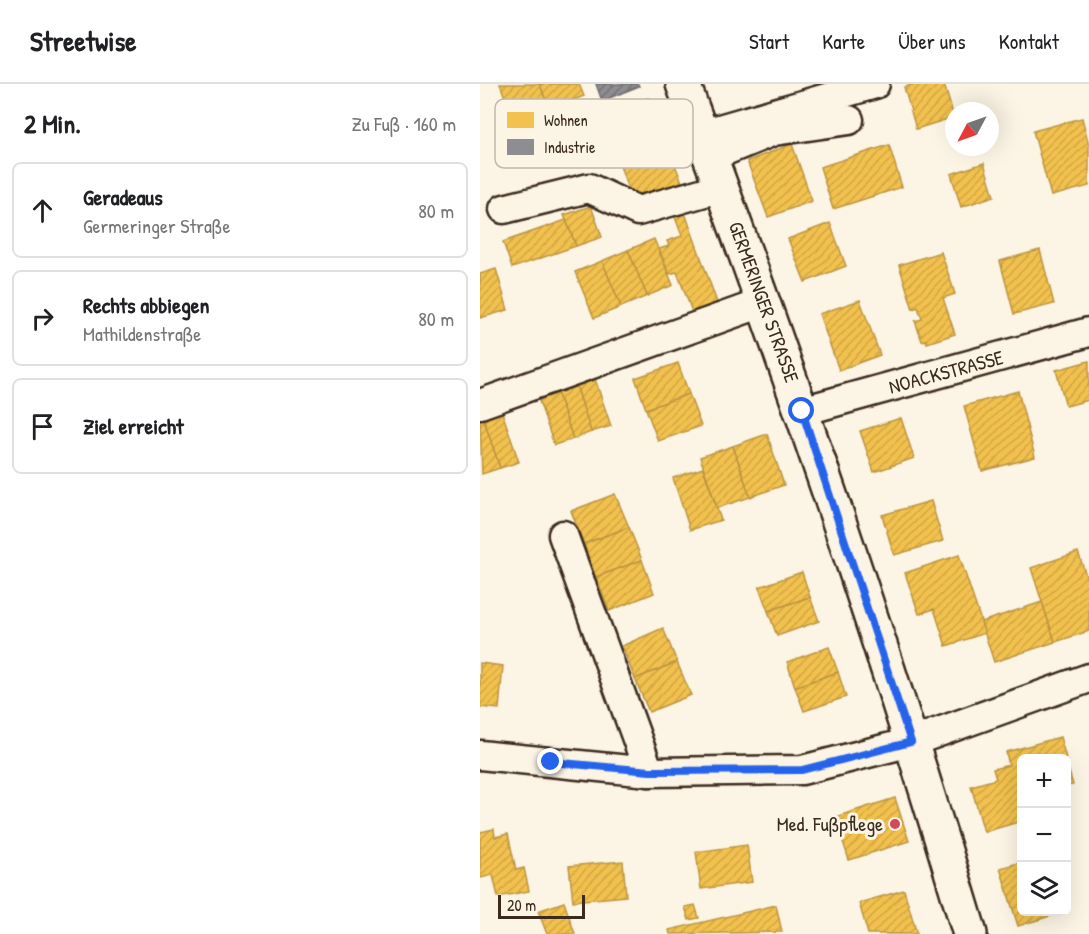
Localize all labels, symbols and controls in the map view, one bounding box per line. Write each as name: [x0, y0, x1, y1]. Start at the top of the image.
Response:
text: Streetwise: [30, 22, 136, 60]
text: Start: [749, 27, 789, 56]
text: Karte: [822, 27, 865, 56]
text: Über uns: [898, 27, 966, 56]
text: Kontakt: [999, 27, 1059, 56]
legend: [495, 99, 693, 168]
north arrow: [945, 102, 999, 156]
text: 2 Min.: [24, 106, 81, 141]
text: Wohnen: [544, 109, 588, 131]
text: Zu Fuß · 160 m: [352, 110, 456, 137]
text: Industrie: [544, 136, 596, 158]
text: Geradeaus: [83, 182, 163, 212]
icon: ahead: [26, 194, 59, 227]
text: 80 m: [418, 197, 454, 224]
text: Germeringer Straße: [83, 212, 230, 239]
street label: GERMERINGER STRASSE: [723, 218, 806, 386]
text: Rechts abbiegen: [83, 290, 210, 320]
icon: right: [26, 302, 59, 335]
text: 80 m: [418, 305, 454, 332]
text: Mathildenstraße: [83, 320, 201, 347]
street label: NOACKSTRASSE: [886, 343, 1006, 400]
route start: [788, 397, 814, 423]
icon: arrive: [26, 410, 59, 443]
text: Ziel erreicht: [83, 411, 183, 441]
route end: [537, 748, 563, 774]
map controls: [1017, 754, 1071, 916]
button: +: [1017, 754, 1071, 808]
button: −: [1017, 808, 1071, 862]
place label: Med. Fußpflege: [777, 810, 883, 837]
marker: Med. Fußpflege: [888, 817, 902, 831]
button: layers: [1017, 862, 1071, 916]
scale bar: [498, 892, 585, 920]
text: 20 m: [507, 894, 536, 916]

